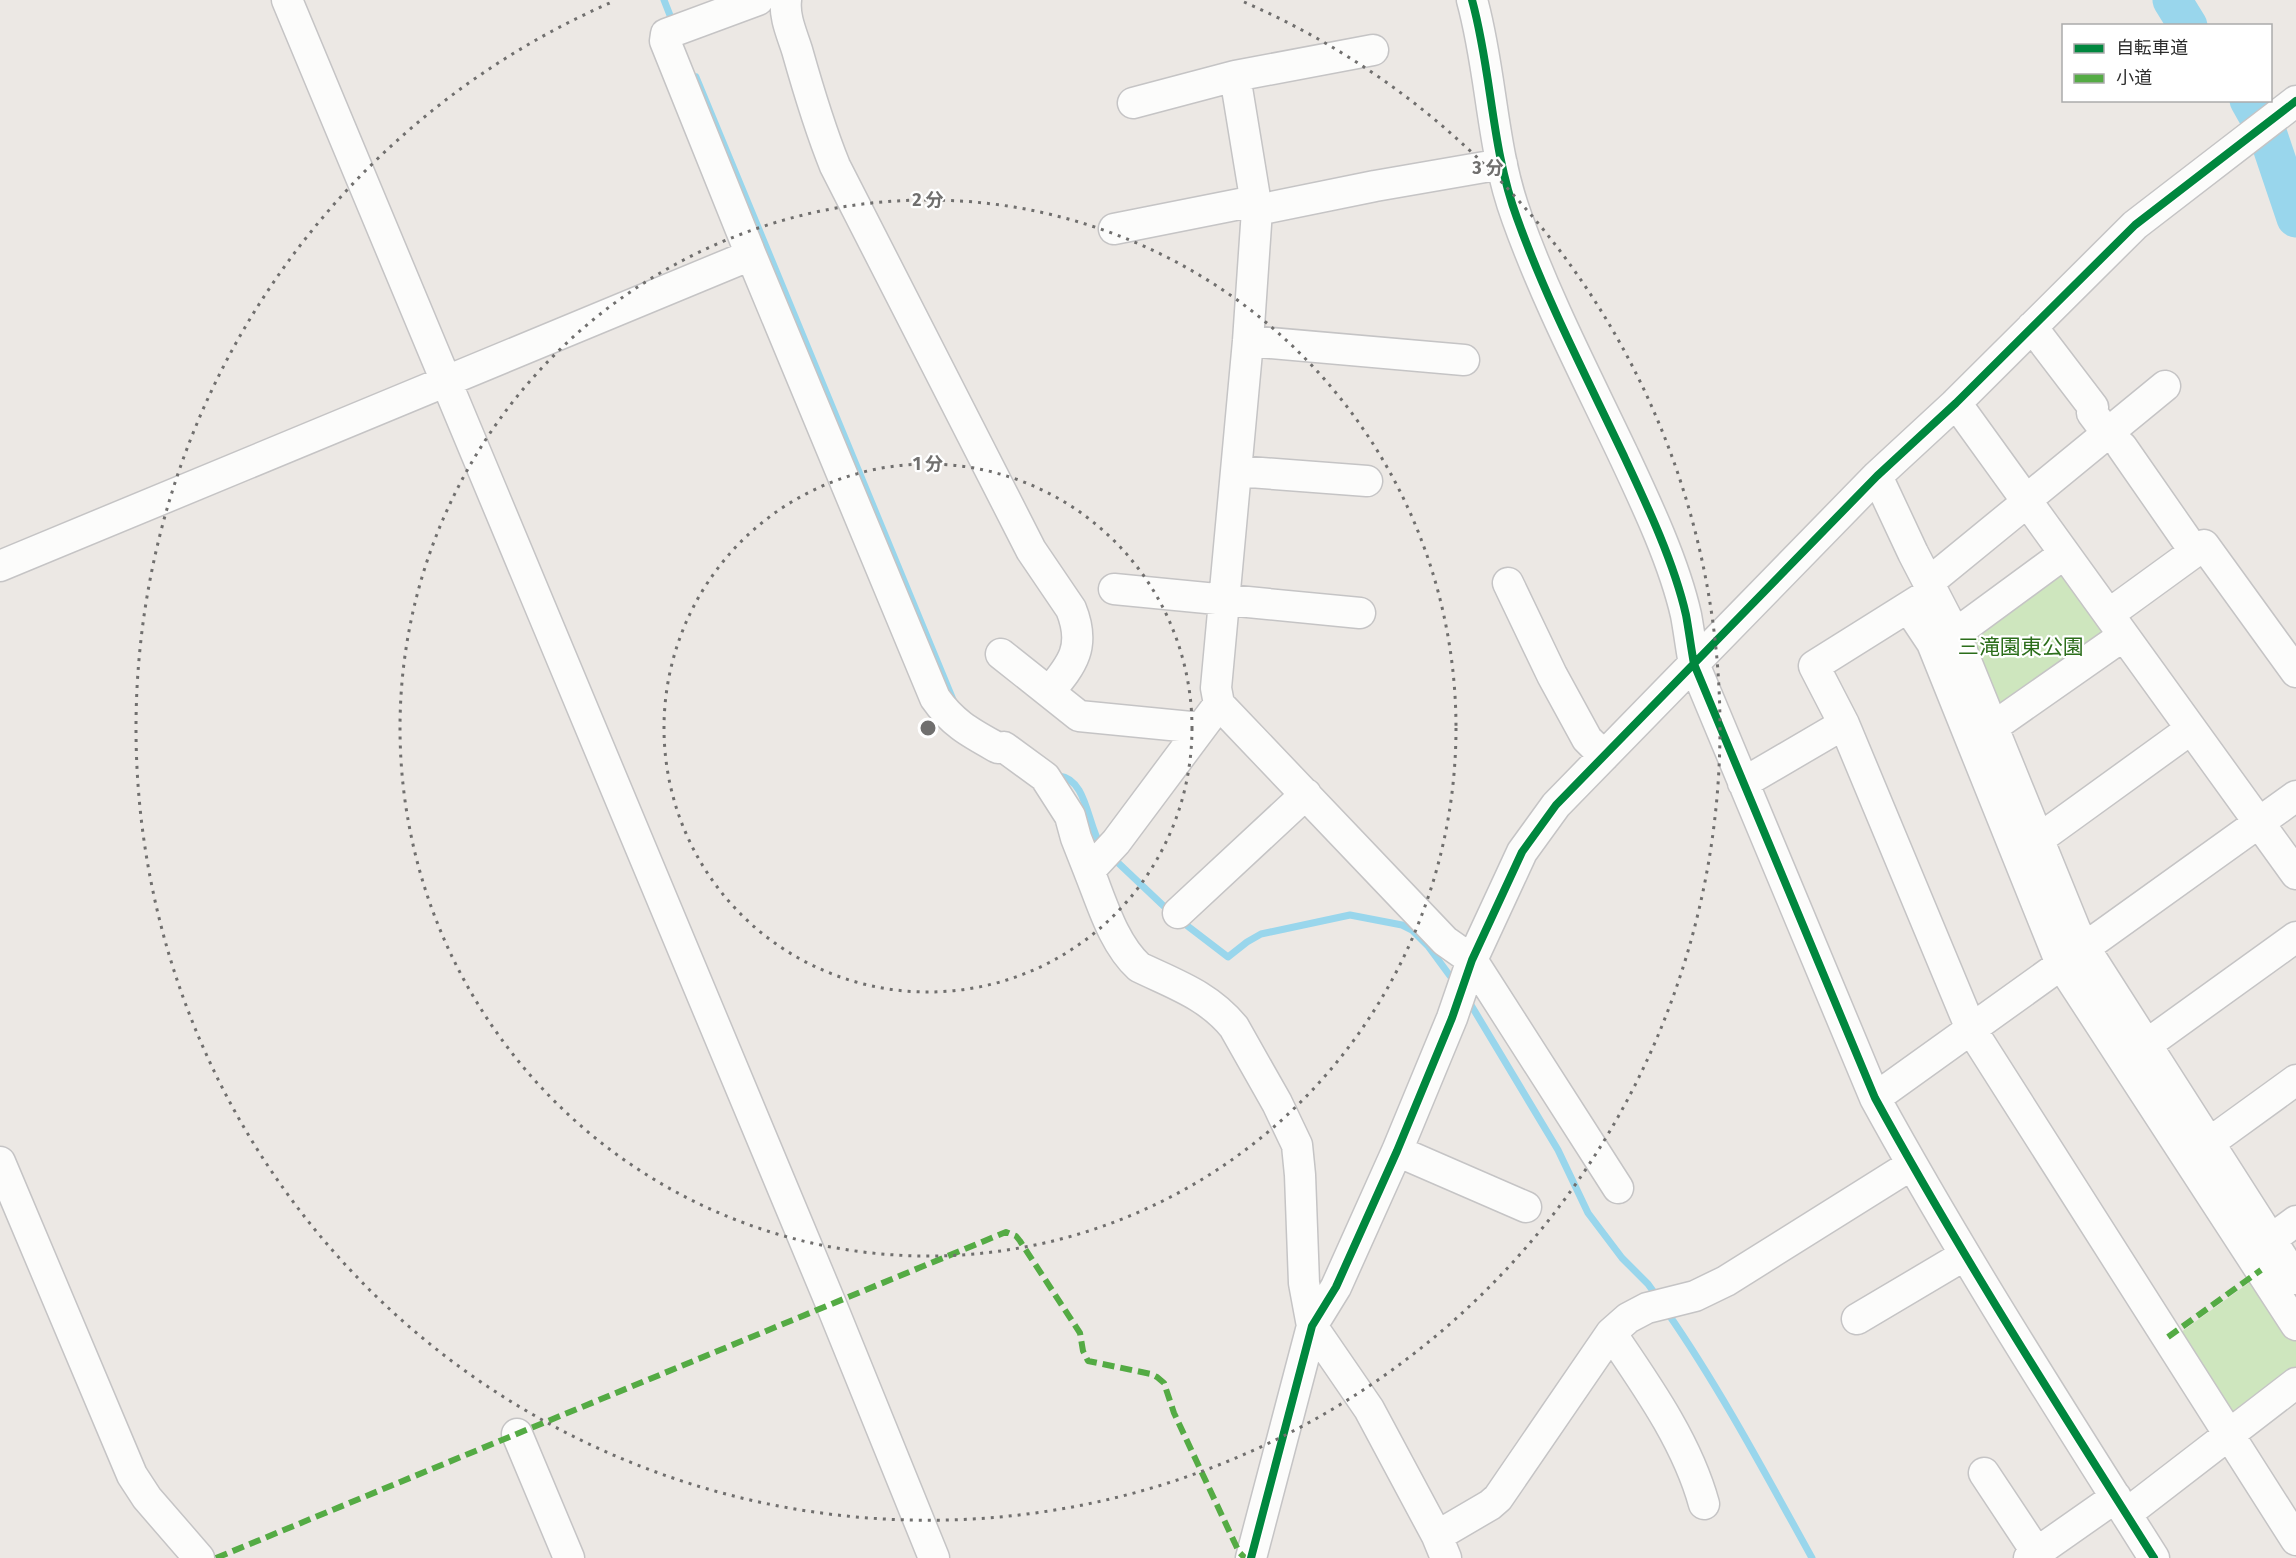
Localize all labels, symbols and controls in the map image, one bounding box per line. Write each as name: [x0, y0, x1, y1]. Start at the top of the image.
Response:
legend: [2062, 24, 2272, 102]
text: 自転車道: [2116, 37, 2188, 59]
text: 小道: [2116, 67, 2152, 89]
text: 3 分: [1471, 157, 1504, 179]
text: 2 分: [912, 189, 944, 211]
text: 1 分: [913, 453, 943, 475]
park label: 三滝園東公園: [1958, 634, 2084, 660]
centre of rings: [918, 718, 938, 738]

